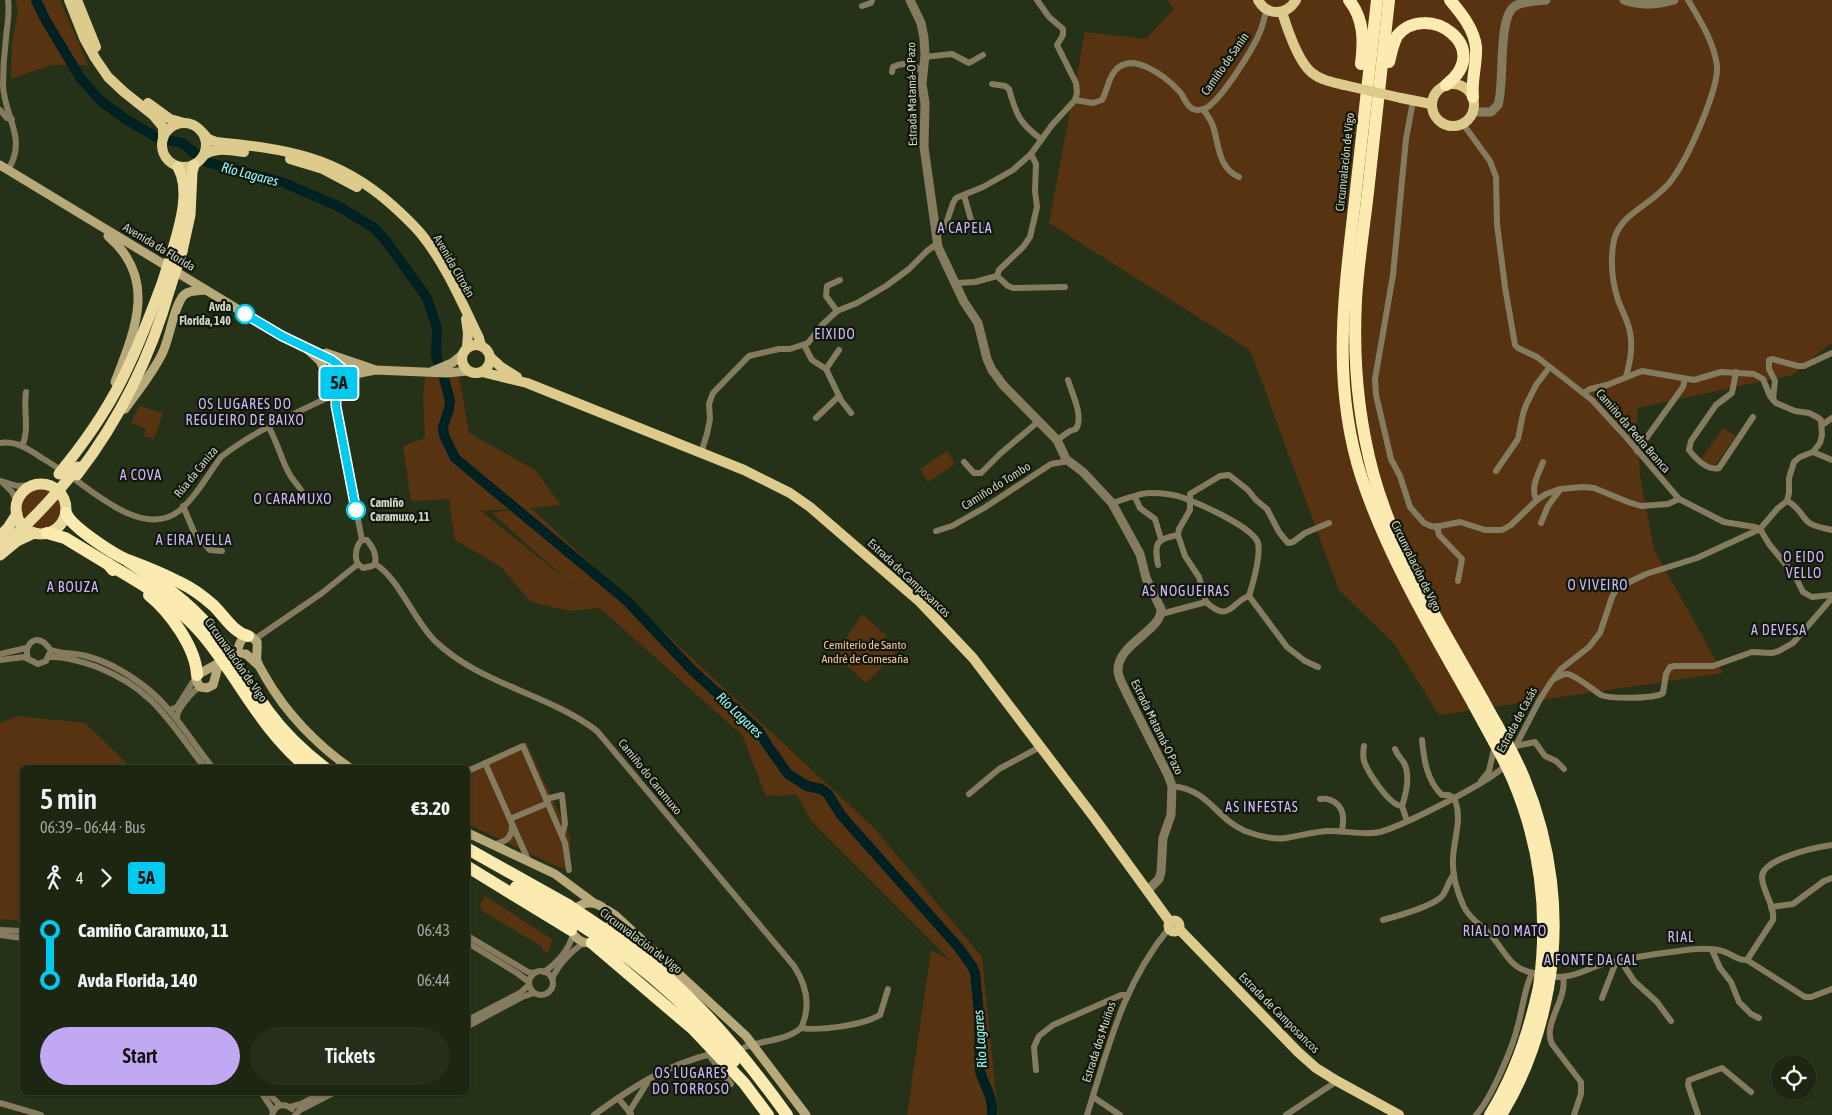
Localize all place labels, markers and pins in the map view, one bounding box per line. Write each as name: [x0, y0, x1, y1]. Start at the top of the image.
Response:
place label: Avda Florida, 140: [179, 300, 231, 328]
marker: Avda Florida, 140: [235, 304, 255, 324]
place label: Camiño Caramuxo, 11: [370, 496, 430, 524]
marker: Camiño Caramuxo, 11: [346, 500, 366, 520]

